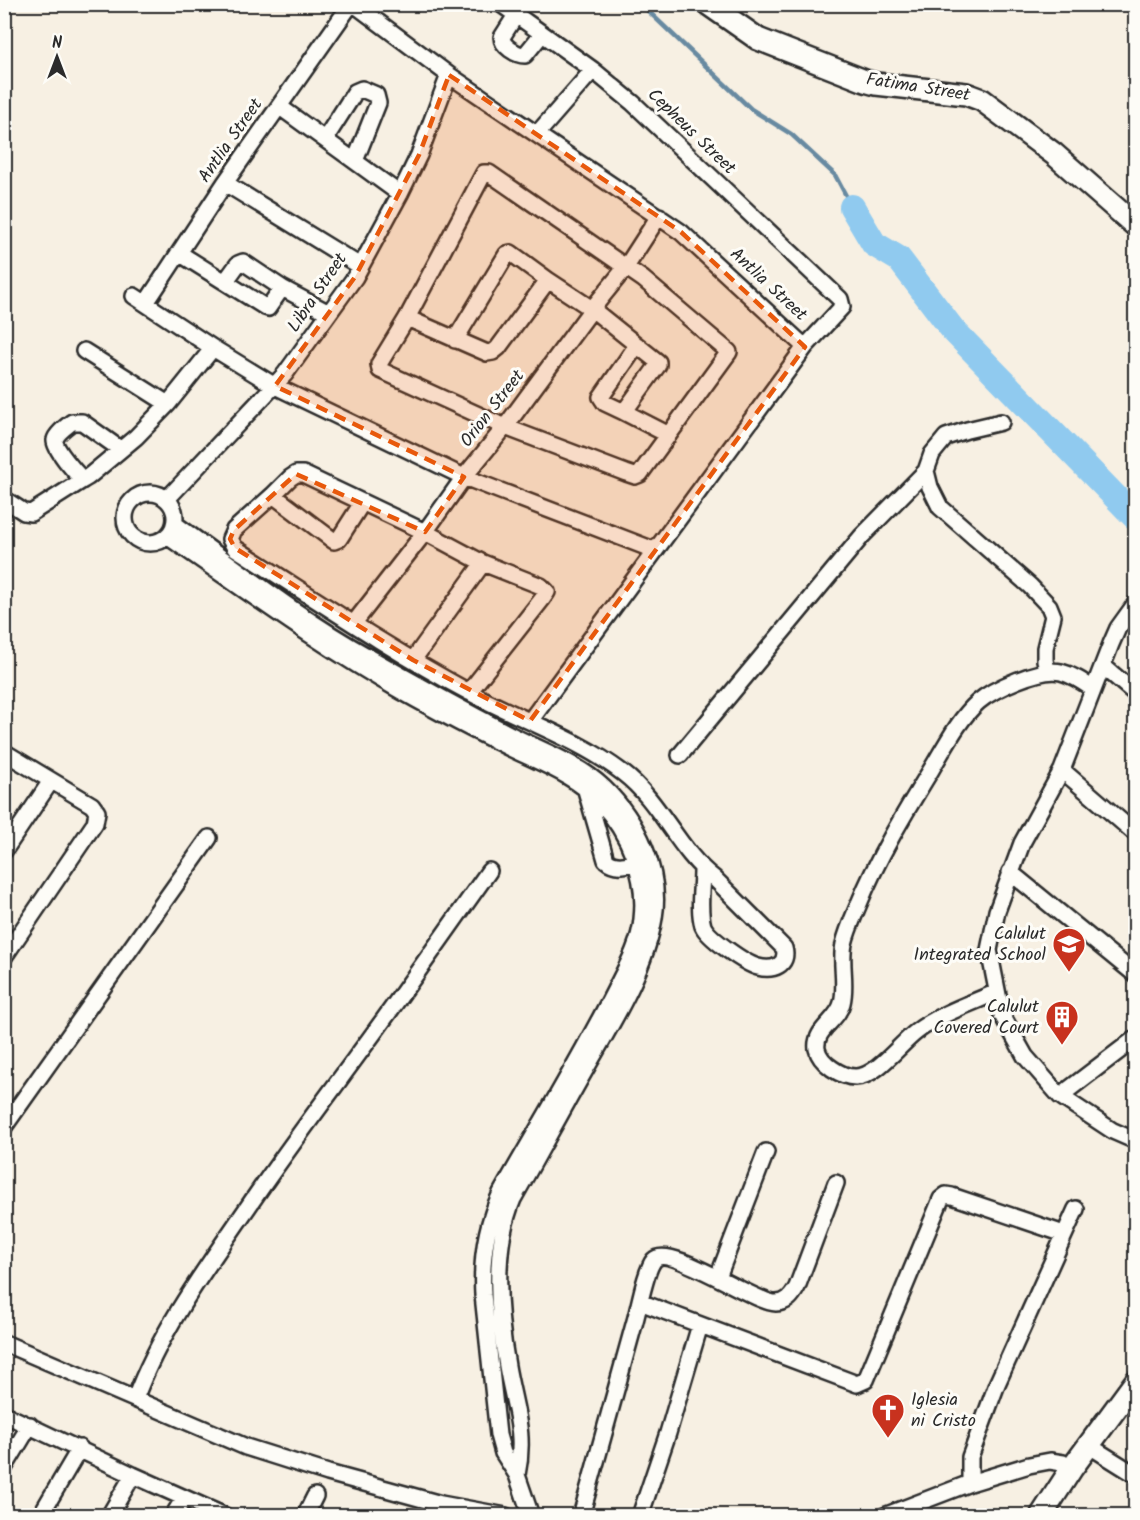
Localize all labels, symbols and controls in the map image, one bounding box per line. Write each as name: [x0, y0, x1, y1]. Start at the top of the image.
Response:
north arrow: [27, 27, 87, 87]
text: N: [52, 31, 62, 56]
street label: Fatima Street: [864, 65, 973, 111]
street label: Cepheus Street: [640, 82, 743, 183]
street label: Antlia Street: [191, 92, 271, 189]
street label: Antlia Street: [722, 241, 814, 330]
street label: Libra Street: [281, 246, 356, 339]
street label: Orion Street: [453, 363, 533, 454]
place label: Calulut Integrated School: [914, 920, 1047, 970]
school or university icon: Calulut Integrated School: [1051, 926, 1087, 973]
place label: Calulut Covered Court: [934, 993, 1040, 1043]
building icon: Calulut Covered Court: [1044, 999, 1080, 1046]
place label: Iglesia ni Cristo: [911, 1386, 976, 1436]
church icon: Iglesia ni Cristo: [870, 1392, 906, 1439]

